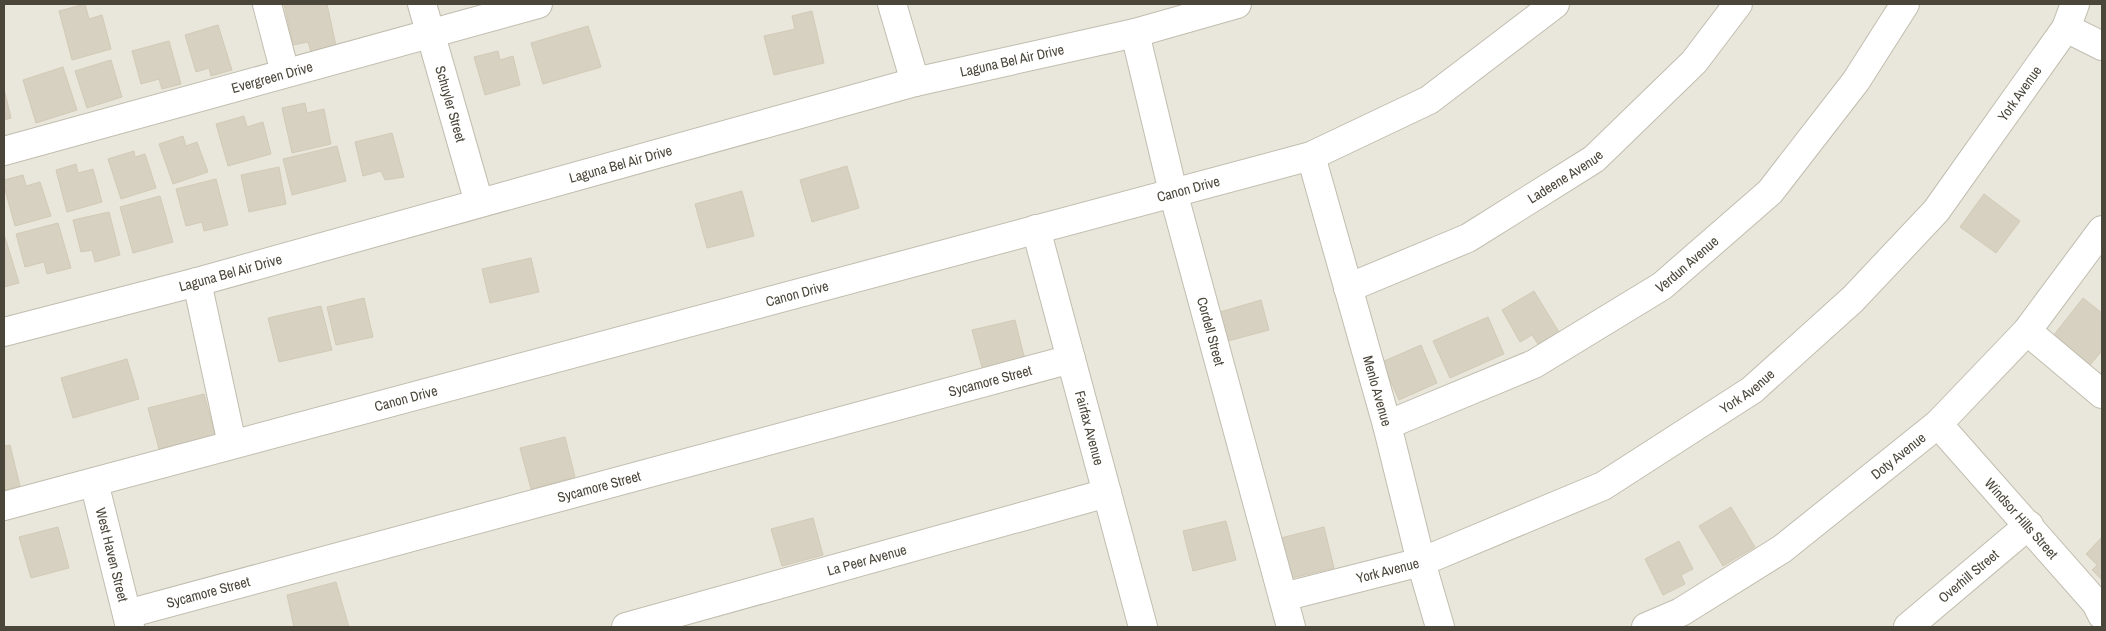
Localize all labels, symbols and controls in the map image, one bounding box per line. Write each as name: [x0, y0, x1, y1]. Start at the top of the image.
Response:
street label: Laguna Bel Air Drive: [958, 40, 1066, 81]
street label: Evergreen Drive: [229, 57, 315, 97]
street label: York Avenue: [1994, 62, 2045, 125]
street label: Schuyler Street: [431, 64, 470, 144]
street label: Laguna Bel Air Drive: [567, 141, 674, 187]
street label: Ladeene Avenue: [1524, 146, 1607, 207]
street label: Canon Drive: [1155, 172, 1222, 206]
street label: Verdun Avenue: [1652, 232, 1722, 297]
street label: Laguna Bel Air Drive: [177, 250, 284, 295]
street label: Canon Drive: [764, 277, 831, 311]
street label: Cordell Street: [1193, 295, 1229, 368]
street label: Menlo Avenue: [1359, 353, 1396, 428]
street label: Sycamore Street: [946, 361, 1034, 401]
street label: York Avenue: [1716, 365, 1778, 418]
street label: Canon Drive: [372, 381, 439, 415]
street label: Fairfax Avenue: [1071, 389, 1108, 467]
street label: Doty Avenue: [1867, 429, 1929, 483]
street label: Sycamore Street: [555, 467, 643, 506]
street label: Windsor Hills Street: [1981, 474, 2062, 563]
street label: West Haven Street: [92, 506, 132, 604]
street label: La Peer Avenue: [825, 540, 909, 580]
street label: Overhill Street: [1934, 546, 2002, 607]
street label: York Avenue: [1354, 554, 1421, 587]
street label: Sycamore Street: [164, 572, 252, 612]

